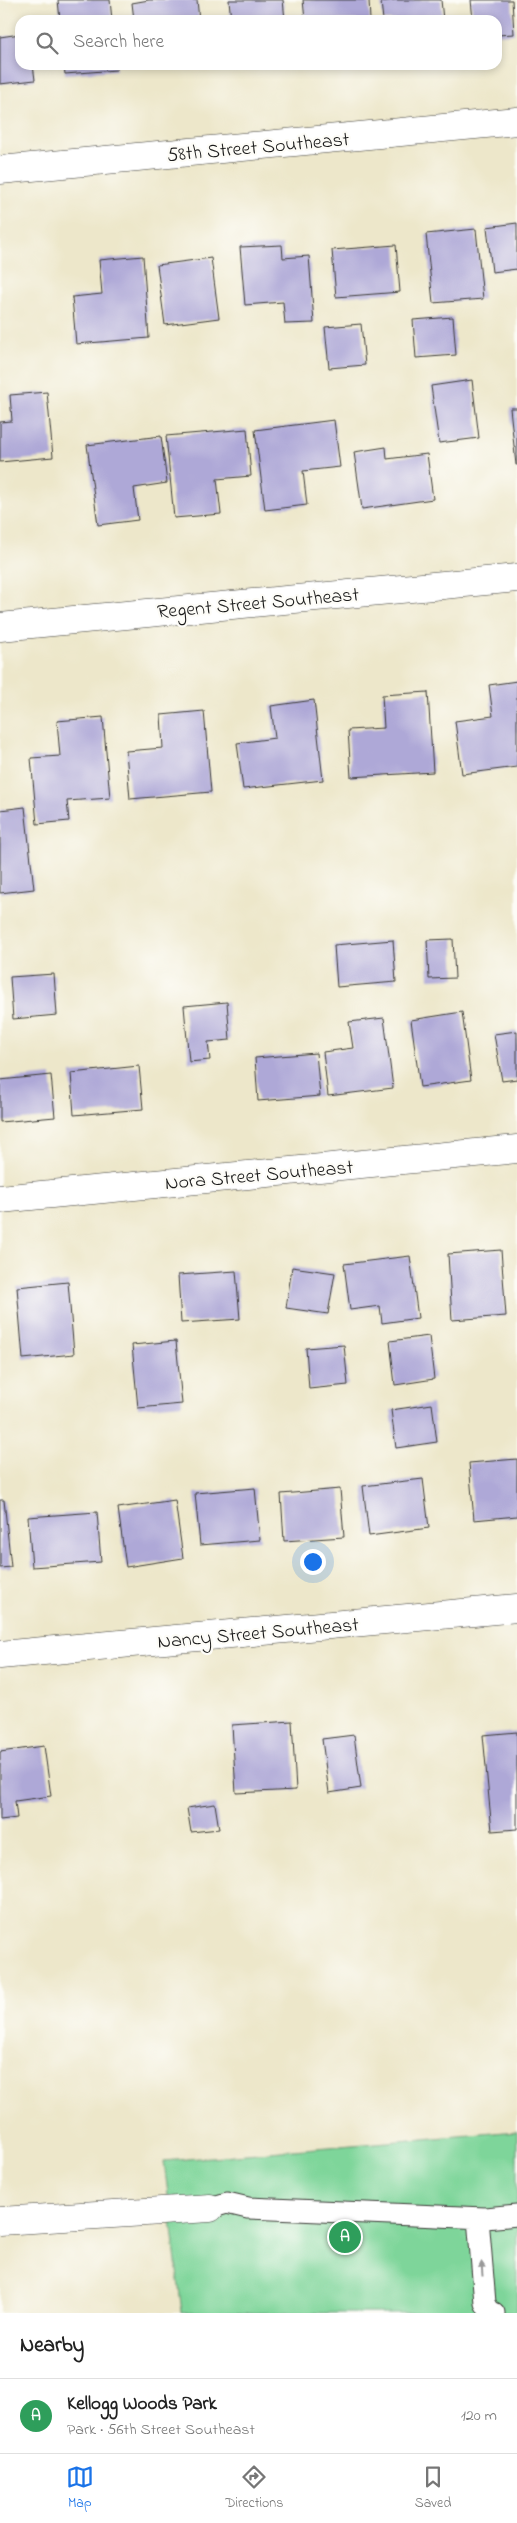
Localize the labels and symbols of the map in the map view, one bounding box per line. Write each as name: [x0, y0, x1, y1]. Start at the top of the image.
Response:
street label: 58th Street Southeast: [166, 126, 351, 171]
street label: Regent Street Southeast: [156, 581, 361, 629]
street label: Nora Street Southeast: [164, 1154, 355, 1199]
your location: [300, 1549, 326, 1575]
street label: Nancy Street Southeast: [156, 1611, 360, 1658]
pin: A: [329, 2218, 361, 2256]
one-way arrow: [478, 2260, 486, 2276]

